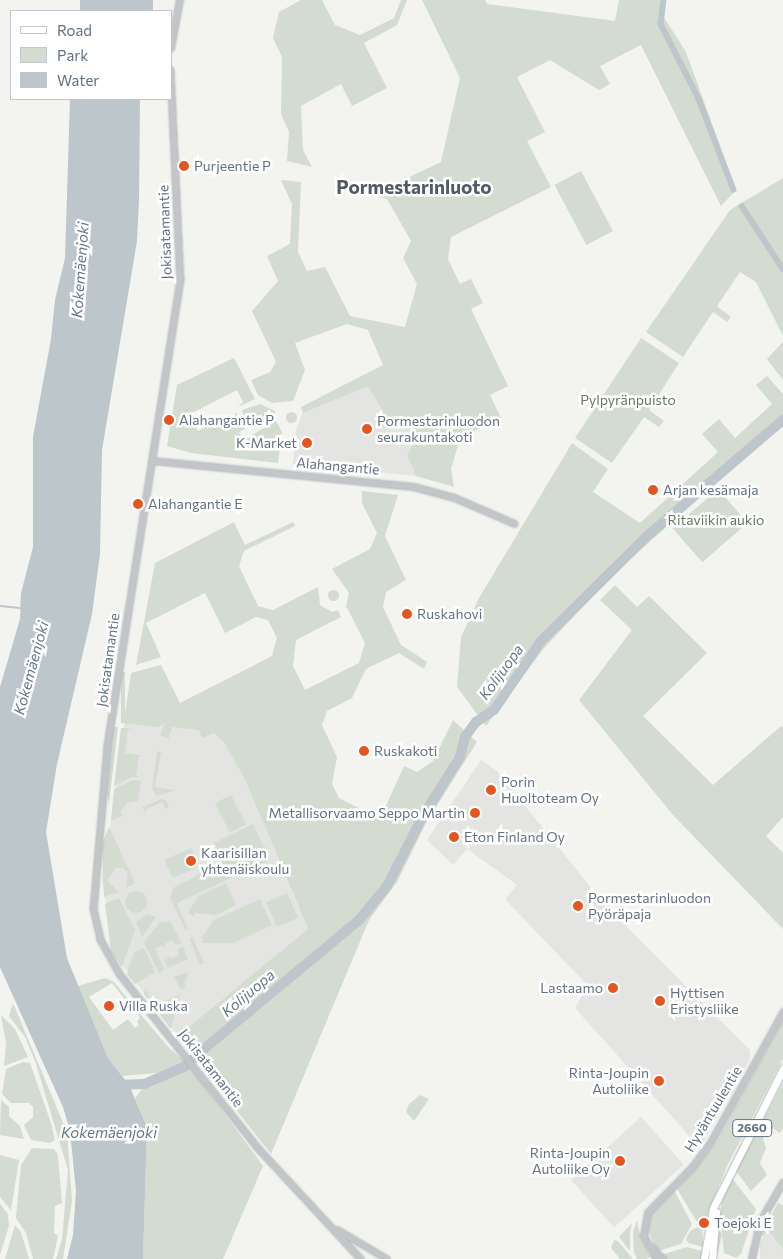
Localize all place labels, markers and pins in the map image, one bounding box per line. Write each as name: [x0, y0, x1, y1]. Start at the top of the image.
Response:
place label: Purjeentie P: [194, 158, 271, 174]
marker: Purjeentie P: [178, 160, 190, 172]
place label: Alahangantie P: [179, 412, 274, 428]
place label: Pormestarinluodon seurakuntakoti: [377, 413, 500, 446]
marker: Alahangantie P: [163, 414, 175, 426]
marker: Pormestarinluodon seurakuntakoti: [361, 423, 373, 435]
place label: K-Market: [236, 435, 297, 451]
marker: K-Market: [301, 437, 313, 449]
place label: Arjan kesämaja: [663, 482, 759, 498]
marker: Arjan kesämaja: [647, 484, 659, 496]
place label: Alahangantie E: [148, 496, 242, 512]
marker: Alahangantie E: [132, 498, 144, 510]
place label: Ruskahovi: [417, 606, 482, 622]
marker: Ruskahovi: [401, 608, 413, 620]
place label: Ruskakoti: [374, 743, 437, 759]
marker: Ruskakoti: [358, 745, 370, 757]
place label: Porin Huoltoteam Oy: [501, 774, 599, 806]
marker: Porin Huoltoteam Oy: [485, 784, 497, 796]
place label: Metallisorvaamo Seppo Martin: [269, 805, 465, 821]
marker: Metallisorvaamo Seppo Martin: [469, 807, 481, 819]
place label: Eton Finland Oy: [464, 829, 565, 845]
marker: Eton Finland Oy: [448, 831, 460, 843]
place label: Kaarisillan yhtenäiskoulu: [201, 845, 289, 878]
marker: Kaarisillan yhtenäiskoulu: [185, 855, 197, 867]
place label: Pormestarinluodon Pyöräpaja: [588, 890, 711, 922]
marker: Pormestarinluodon Pyöräpaja: [572, 900, 584, 912]
place label: Lastaamo: [540, 980, 603, 996]
marker: Lastaamo: [607, 982, 619, 994]
place label: Hyttisen Eristysliike: [670, 985, 739, 1018]
marker: Hyttisen Eristysliike: [654, 995, 666, 1007]
place label: Villa Ruska: [119, 998, 188, 1014]
marker: Villa Ruska: [103, 1000, 115, 1012]
place label: Rinta-Joupin Autoliike: [569, 1065, 649, 1098]
marker: Rinta-Joupin Autoliike: [653, 1075, 665, 1087]
place label: Rinta-Joupin Autoliike Oy: [530, 1145, 610, 1178]
marker: Rinta-Joupin Autoliike Oy: [614, 1155, 626, 1167]
place label: Toejoki E: [714, 1215, 772, 1231]
marker: Toejoki E: [698, 1217, 710, 1229]

